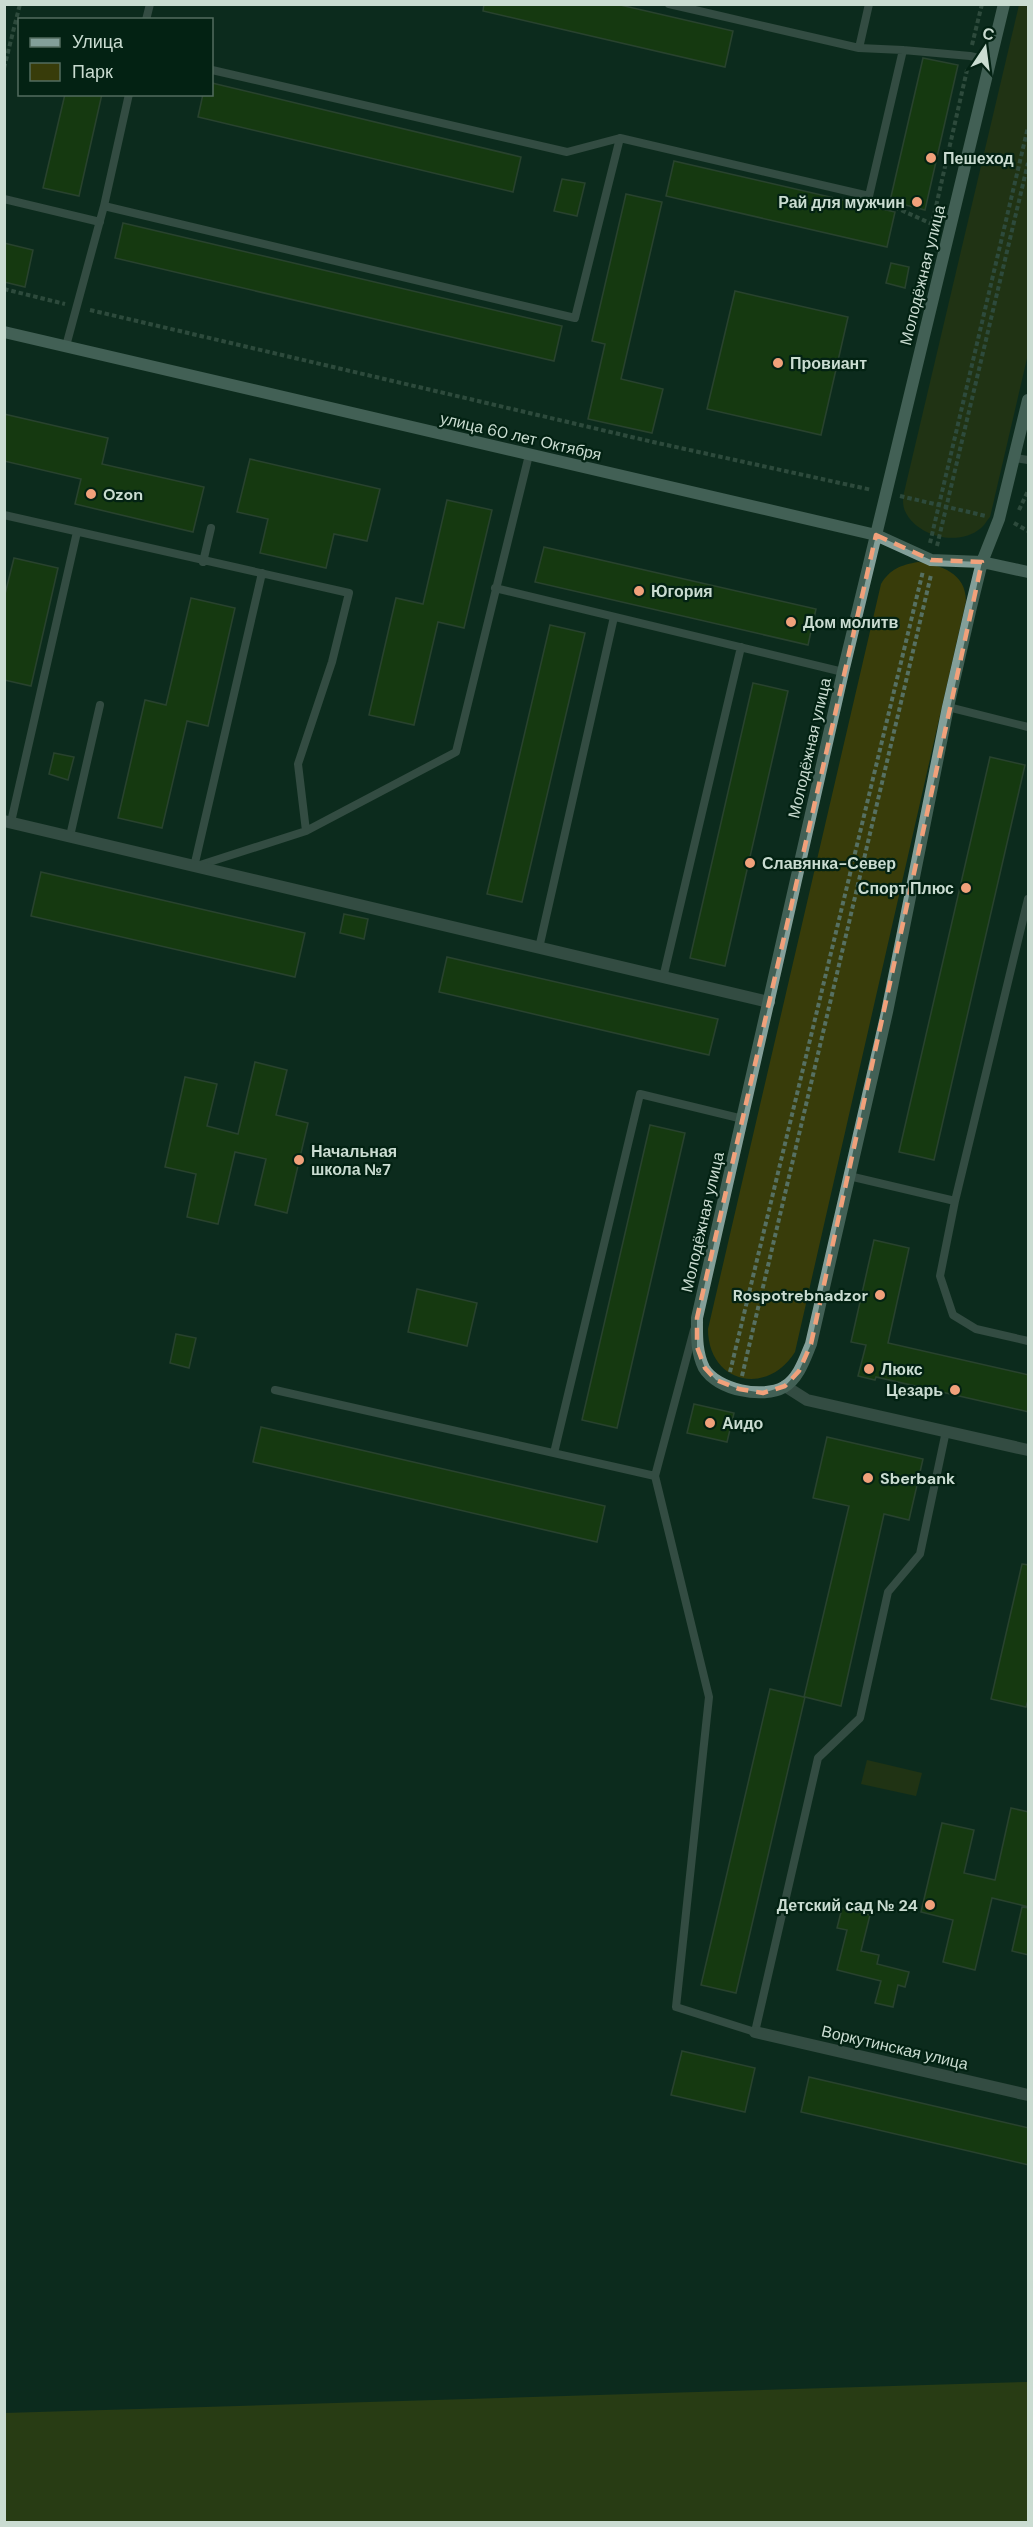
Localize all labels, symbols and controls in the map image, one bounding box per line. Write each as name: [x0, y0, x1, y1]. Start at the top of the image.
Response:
legend: [18, 18, 213, 96]
north arrow: [955, 18, 1015, 78]
text: С: [980, 22, 997, 46]
text: Улица: [72, 30, 124, 54]
text: Парк: [72, 60, 113, 84]
place label: Пешеход: [943, 148, 1014, 169]
marker: Пешеход: [924, 151, 938, 165]
place label: Рай для мужчин: [778, 192, 905, 213]
marker: Рай для мужчин: [910, 195, 924, 209]
street label: Молодёжная улица: [895, 203, 950, 347]
place label: Провиант: [790, 353, 867, 374]
marker: Провиант: [771, 356, 785, 370]
street label: улица 60 лет Октября: [438, 408, 604, 465]
place label: Ozon: [103, 484, 143, 505]
marker: Ozon: [84, 487, 98, 501]
place label: Югория: [651, 581, 713, 602]
marker: Югория: [632, 584, 646, 598]
place label: Дом молитв: [803, 612, 899, 633]
marker: Дом молитв: [784, 615, 798, 629]
street label: Молодёжная улица: [783, 676, 836, 820]
place label: Славянка-Север: [762, 853, 896, 874]
marker: Славянка-Север: [743, 856, 757, 870]
place label: Спорт Плюс: [858, 878, 954, 899]
marker: Спорт Плюс: [959, 881, 973, 895]
place label: Начальная школа №7: [311, 1141, 397, 1180]
street label: Молодёжная улица: [676, 1150, 729, 1294]
marker: Начальная школа №7: [292, 1153, 306, 1167]
place label: Rospotrebnadzor: [733, 1285, 868, 1306]
marker: Rospotrebnadzor: [873, 1288, 887, 1302]
place label: Люкс: [881, 1359, 923, 1380]
marker: Люкс: [862, 1362, 876, 1376]
place label: Цезарь: [886, 1380, 943, 1401]
marker: Цезарь: [948, 1383, 962, 1397]
place label: Аидо: [722, 1413, 764, 1434]
marker: Аидо: [703, 1416, 717, 1430]
place label: Sberbank: [880, 1468, 956, 1489]
marker: Sberbank: [861, 1471, 875, 1485]
place label: Детский сад № 24: [777, 1895, 918, 1916]
marker: Детский сад № 24: [923, 1898, 937, 1912]
street label: Воркутинская улица: [819, 2020, 970, 2075]

